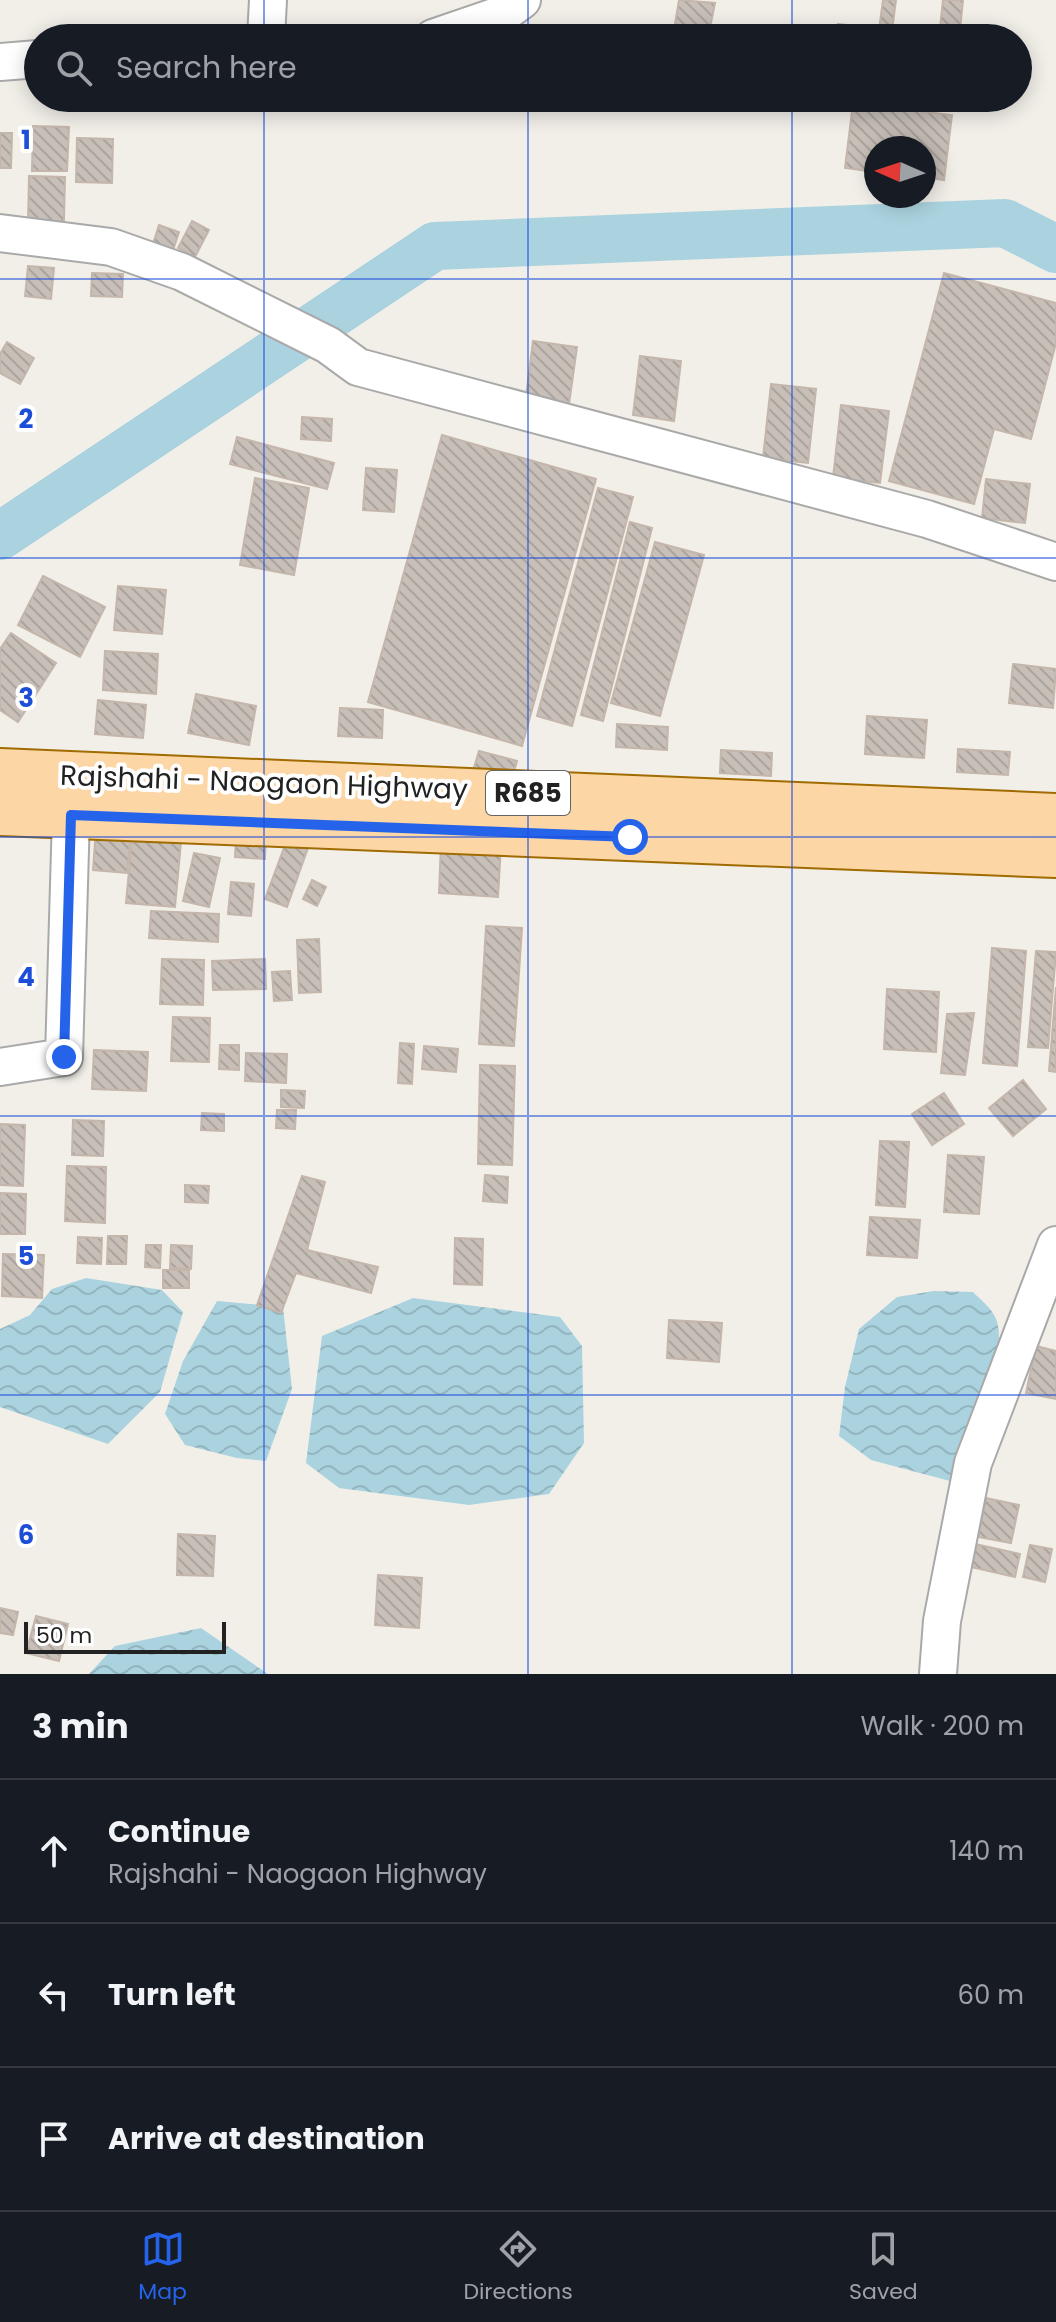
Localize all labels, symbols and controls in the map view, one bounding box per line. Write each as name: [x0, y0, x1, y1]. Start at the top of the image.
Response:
search box: [24, 24, 1032, 112]
icon: search: [52, 46, 96, 90]
text: Search here: [116, 46, 297, 89]
text: 1: [21, 122, 31, 158]
north arrow: [864, 136, 936, 208]
text: 2: [19, 401, 34, 437]
text: 3: [18, 680, 34, 716]
street label: Rajshahi - Naogaon Highway: [59, 756, 469, 809]
road number: R685: [486, 771, 570, 815]
route start: [612, 819, 648, 855]
text: 4: [17, 959, 35, 995]
route end: [46, 1039, 82, 1075]
text: 5: [18, 1238, 34, 1274]
text: 6: [18, 1517, 34, 1553]
scale bar: [24, 1618, 226, 1654]
text: 50 m: [36, 1620, 92, 1651]
text: 3 min: [32, 1702, 129, 1750]
text: Walk · 200 m: [861, 1708, 1024, 1744]
text: Continue: [108, 1810, 250, 1853]
icon: ahead: [32, 1829, 76, 1873]
text: 140 m: [949, 1833, 1024, 1869]
text: Rajshahi - Naogaon Highway: [108, 1856, 487, 1892]
icon: left: [32, 1973, 76, 2017]
text: Turn left: [108, 1973, 236, 2016]
text: 60 m: [957, 1977, 1024, 2013]
icon: arrive: [32, 2117, 76, 2161]
text: Arrive at destination: [108, 2117, 425, 2160]
tab: Map: [138, 2227, 187, 2308]
tab: Directions: [463, 2227, 573, 2308]
tab: Saved: [849, 2227, 918, 2308]

